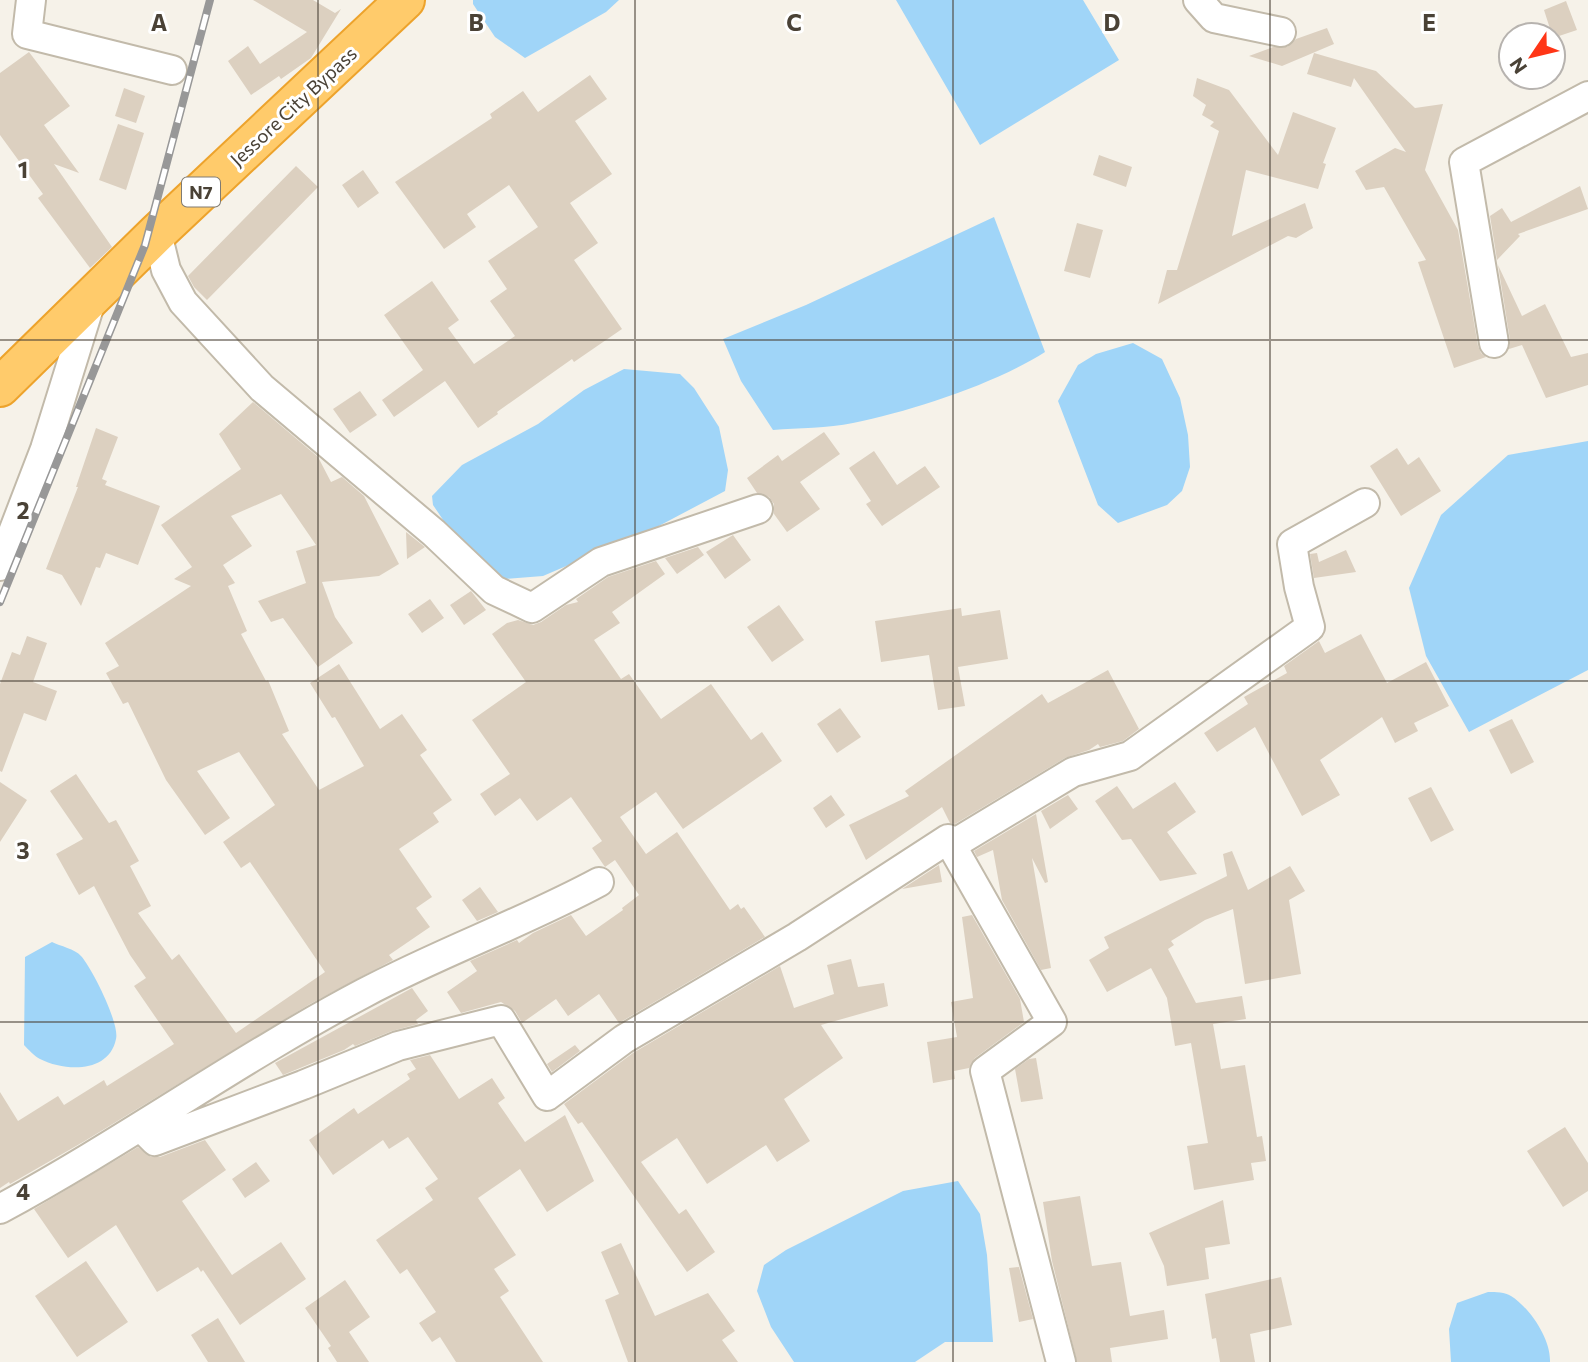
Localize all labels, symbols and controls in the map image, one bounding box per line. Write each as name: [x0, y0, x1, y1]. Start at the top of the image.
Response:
text: A: [151, 8, 168, 36]
text: B: [468, 8, 484, 36]
text: C: [786, 8, 802, 36]
text: D: [1104, 8, 1121, 36]
text: E: [1422, 8, 1436, 36]
north arrow: [1497, 21, 1567, 91]
street label: Jessore City Bypass: [225, 41, 361, 171]
text: N: [1504, 54, 1531, 78]
text: 1: [18, 155, 28, 183]
road number: N7: [182, 177, 220, 206]
text: 2: [16, 496, 30, 524]
text: 3: [16, 836, 30, 864]
text: 4: [16, 1177, 30, 1205]

